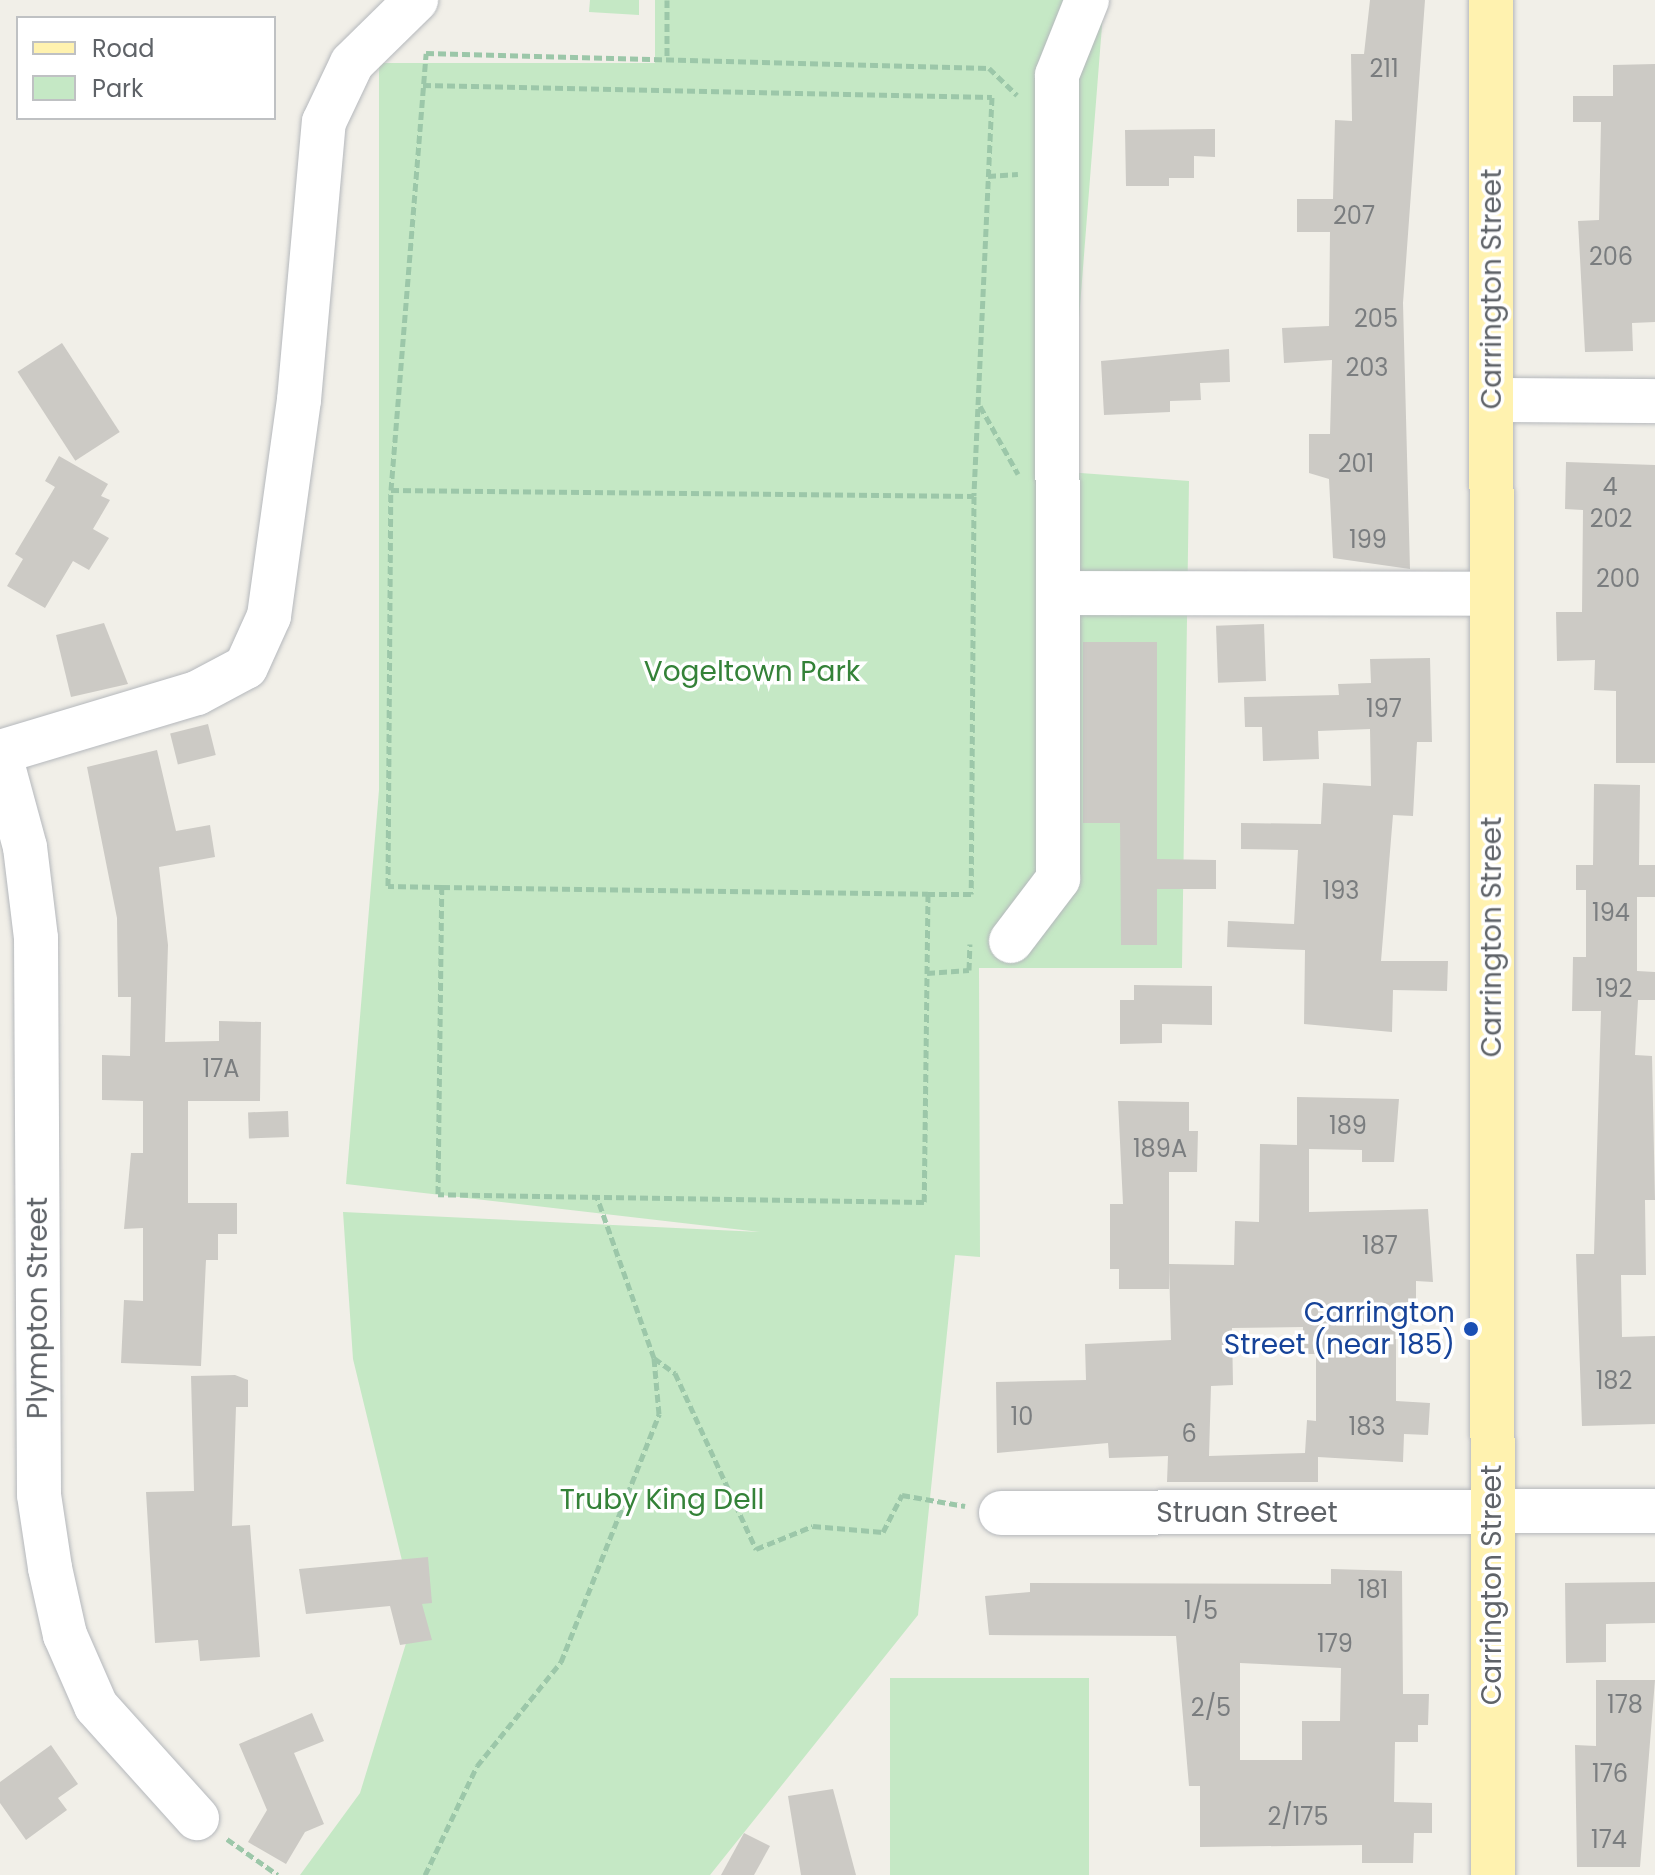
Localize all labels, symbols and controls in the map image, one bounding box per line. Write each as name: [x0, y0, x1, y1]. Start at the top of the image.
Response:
legend: [16, 16, 276, 120]
text: Road: [92, 32, 154, 65]
house number: 211: [1369, 55, 1399, 83]
text: Park: [92, 72, 143, 105]
street label: Carrington Street: [1475, 169, 1509, 409]
house number: 207: [1333, 202, 1375, 230]
house number: 206: [1589, 243, 1633, 271]
house number: 205: [1354, 305, 1398, 333]
house number: 203: [1345, 354, 1389, 382]
house number: 201: [1338, 450, 1374, 478]
house number: 4: [1602, 473, 1618, 501]
house number: 202: [1590, 505, 1632, 533]
house number: 199: [1349, 526, 1387, 554]
house number: 200: [1596, 565, 1640, 593]
park label: Vogeltown Park: [644, 655, 860, 689]
house number: 197: [1366, 695, 1402, 723]
street label: Carrington Street: [1475, 817, 1509, 1057]
house number: 193: [1323, 877, 1359, 905]
house number: 194: [1592, 899, 1630, 927]
house number: 192: [1596, 975, 1632, 1003]
house number: 17A: [203, 1055, 239, 1083]
house number: 189: [1329, 1112, 1367, 1140]
house number: 189A: [1133, 1135, 1187, 1163]
street label: Plympton Street: [21, 1197, 55, 1419]
house number: 187: [1362, 1232, 1398, 1260]
place label: Carrington Street (near 185): [1224, 1296, 1455, 1362]
marker: Carrington Street (near 185): [1462, 1320, 1480, 1338]
house number: 182: [1596, 1367, 1632, 1395]
house number: 10: [1011, 1403, 1033, 1431]
house number: 183: [1349, 1413, 1385, 1441]
house number: 6: [1181, 1420, 1197, 1448]
street label: Carrington Street: [1475, 1465, 1509, 1705]
park label: Truby King Dell: [560, 1483, 764, 1517]
street label: Struan Street: [1156, 1496, 1338, 1530]
house number: 181: [1358, 1576, 1388, 1604]
house number: 1/5: [1184, 1597, 1218, 1625]
house number: 179: [1317, 1630, 1353, 1658]
house number: 178: [1607, 1691, 1643, 1719]
house number: 2/5: [1191, 1694, 1231, 1722]
house number: 176: [1592, 1760, 1628, 1788]
house number: 2/175: [1267, 1803, 1329, 1831]
house number: 174: [1591, 1826, 1627, 1854]

